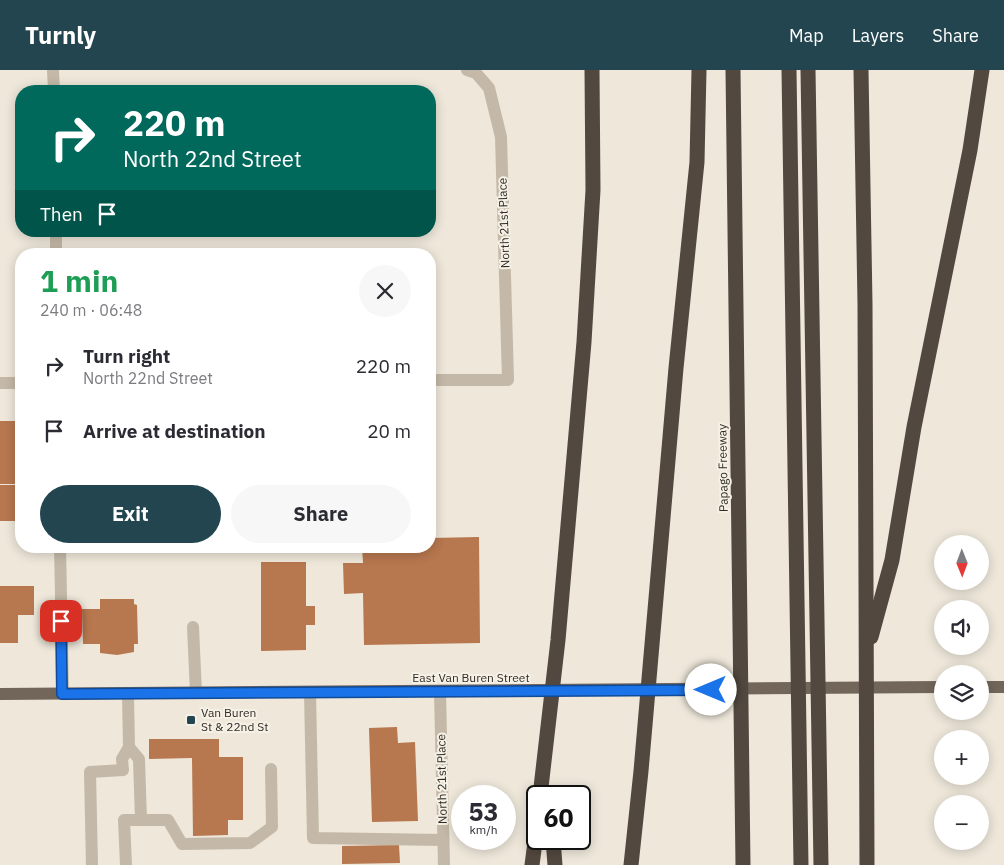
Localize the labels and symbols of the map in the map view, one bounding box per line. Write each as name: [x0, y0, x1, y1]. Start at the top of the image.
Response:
street label: North 21st Place: [494, 177, 513, 268]
street label: Papago Freeway: [714, 424, 731, 512]
north arrow: [934, 535, 989, 590]
pin: [40, 600, 82, 642]
position arrow: [684, 663, 736, 715]
street label: East Van Buren Street: [412, 670, 530, 685]
place label: Van Buren St & 22nd St: [201, 705, 268, 734]
marker: Van Buren St & 22nd St: [185, 714, 197, 726]
street label: North 21st Place: [433, 733, 450, 824]
speed limit sign: 60: [526, 785, 591, 850]

